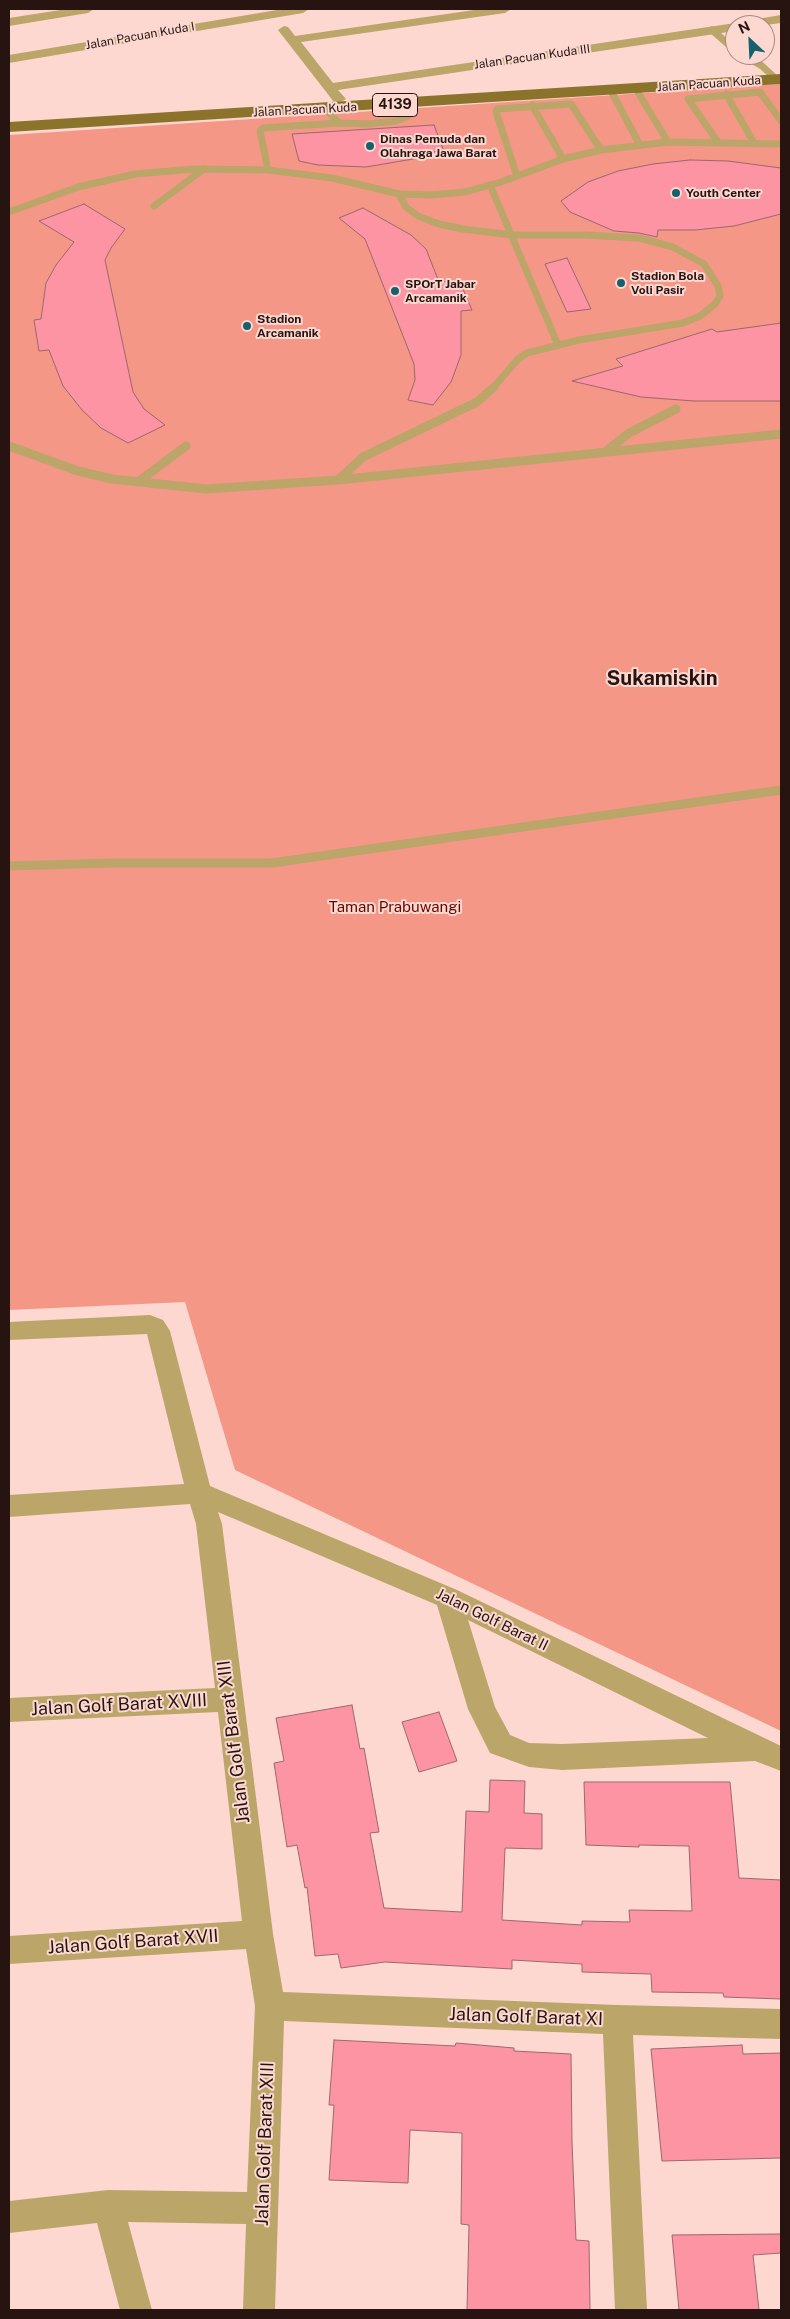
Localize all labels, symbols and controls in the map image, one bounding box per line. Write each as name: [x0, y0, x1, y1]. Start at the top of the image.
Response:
north arrow: [725, 15, 775, 65]
text: N: [736, 18, 752, 37]
street label: Jalan Pacuan Kuda I: [84, 19, 196, 53]
street label: Jalan Pacuan Kuda III: [473, 42, 591, 72]
street label: Jalan Pacuan Kuda: [657, 73, 761, 95]
road number: 4139: [372, 94, 418, 116]
street label: Jalan Pacuan Kuda: [253, 100, 357, 120]
place label: Dinas Pemuda dan Olahraga Jawa Barat: [380, 132, 497, 160]
marker: Dinas Pemuda dan Olahraga Jawa Barat: [364, 140, 376, 152]
place label: Youth Center: [686, 186, 761, 200]
marker: Youth Center: [670, 187, 682, 199]
place label: Stadion Bola Voli Pasir: [631, 269, 704, 297]
place label: SPOrT Jabar Arcamanik: [405, 277, 476, 305]
marker: Stadion Bola Voli Pasir: [615, 277, 627, 289]
marker: SPOrT Jabar Arcamanik: [389, 285, 401, 297]
place label: Stadion Arcamanik: [257, 312, 319, 340]
marker: Stadion Arcamanik: [241, 320, 253, 332]
district label: Sukamiskin: [606, 667, 718, 691]
park label: Taman Prabuwangi: [329, 898, 461, 916]
street label: Jalan Golf Barat II: [433, 1585, 551, 1655]
street label: Jalan Golf Barat XIII: [213, 1659, 255, 1825]
street label: Jalan Golf Barat XVIII: [30, 1690, 208, 1720]
street label: Jalan Golf Barat XVII: [47, 1925, 219, 1959]
street label: Jalan Golf Barat XI: [449, 2004, 603, 2030]
street label: Jalan Golf Barat XIII: [251, 2062, 279, 2226]

